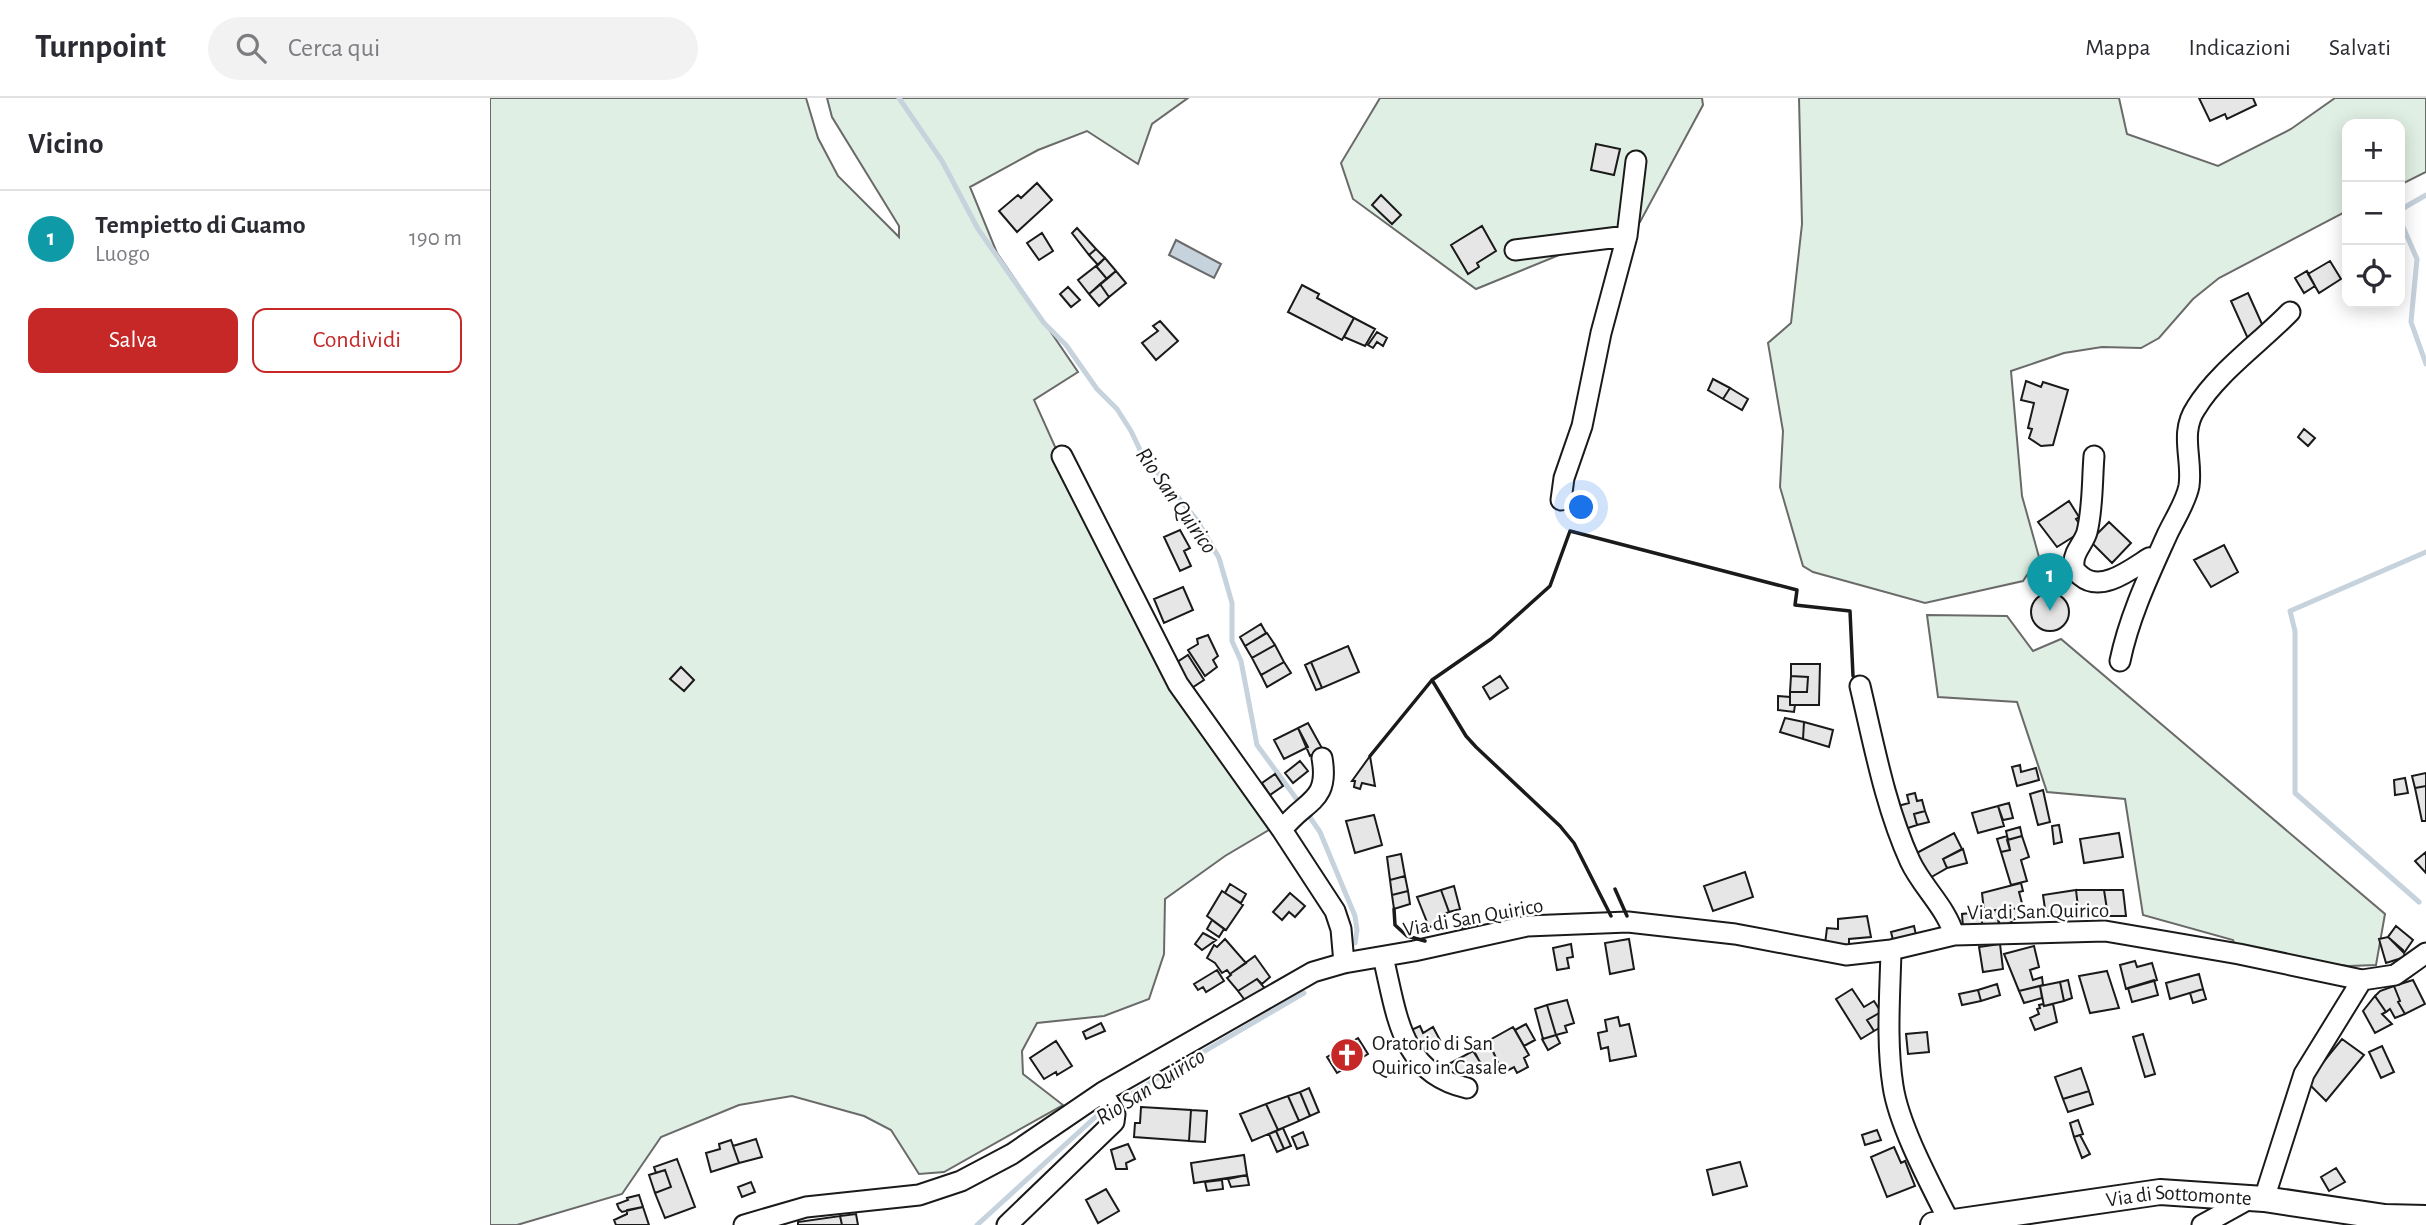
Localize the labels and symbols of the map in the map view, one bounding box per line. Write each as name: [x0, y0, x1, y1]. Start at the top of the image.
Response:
water label: Rio San Quirico: [1131, 444, 1221, 558]
your location: [1564, 490, 1598, 524]
pin: 1: [2027, 553, 2073, 611]
street label: Via di San Quirico: [1401, 895, 1545, 940]
street label: Via di San Quirico: [1967, 900, 2109, 923]
place label: Oratorio di San Quirico in Casale: [1372, 1033, 1507, 1078]
church icon: Oratorio di San Quirico in Casale: [1328, 1036, 1366, 1074]
water label: Rio San Quirico: [1092, 1045, 1209, 1130]
street label: Via di Sottomonte: [2105, 1181, 2252, 1211]

